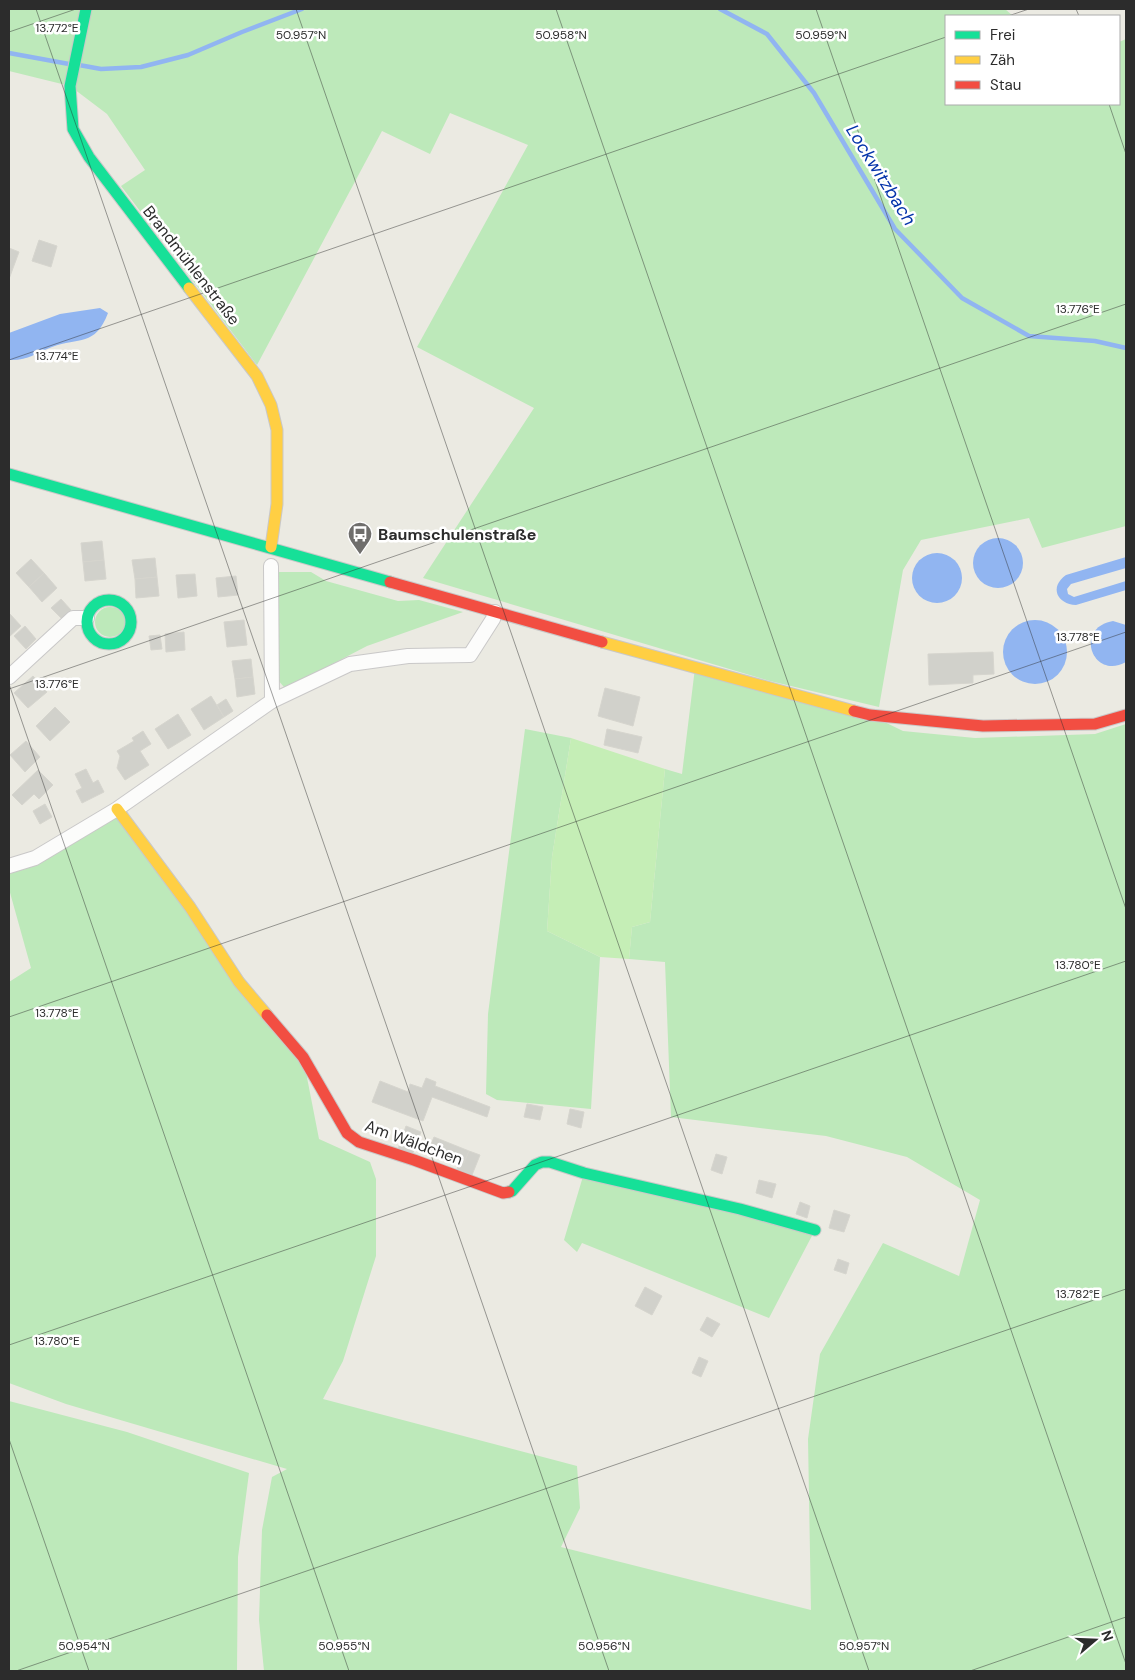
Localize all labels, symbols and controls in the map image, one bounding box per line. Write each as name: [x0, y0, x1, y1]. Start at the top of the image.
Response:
legend: [945, 15, 1120, 105]
text: 13.772°E: [35, 20, 79, 36]
text: Frei: [990, 25, 1015, 45]
text: 50.957°N: [276, 27, 326, 43]
text: 50.958°N: [535, 27, 587, 43]
text: 50.959°N: [795, 27, 847, 43]
text: Zäh: [990, 50, 1015, 70]
text: Stau: [990, 75, 1021, 95]
water label: Lockwitzbach: [840, 120, 922, 230]
street label: Brandmühlenstraße: [138, 201, 245, 329]
text: 13.776°E: [1056, 301, 1100, 317]
text: 13.774°E: [35, 348, 79, 364]
bus stop icon: Baumschulenstraße: [347, 521, 373, 555]
place label: Baumschulenstraße: [378, 524, 536, 545]
text: 13.778°E: [1056, 629, 1100, 645]
text: 13.776°E: [35, 676, 79, 692]
text: 13.780°E: [1055, 957, 1101, 973]
text: 13.778°E: [35, 1005, 79, 1021]
street label: Am Wäldchen: [362, 1115, 466, 1170]
text: 13.782°E: [1056, 1286, 1100, 1302]
text: 13.780°E: [34, 1333, 80, 1349]
north arrow: [1070, 1615, 1120, 1665]
text: N: [1097, 1628, 1117, 1644]
text: 50.954°N: [58, 1638, 110, 1654]
text: 50.955°N: [318, 1638, 370, 1654]
text: 50.956°N: [578, 1638, 630, 1654]
text: 50.957°N: [839, 1638, 889, 1654]

